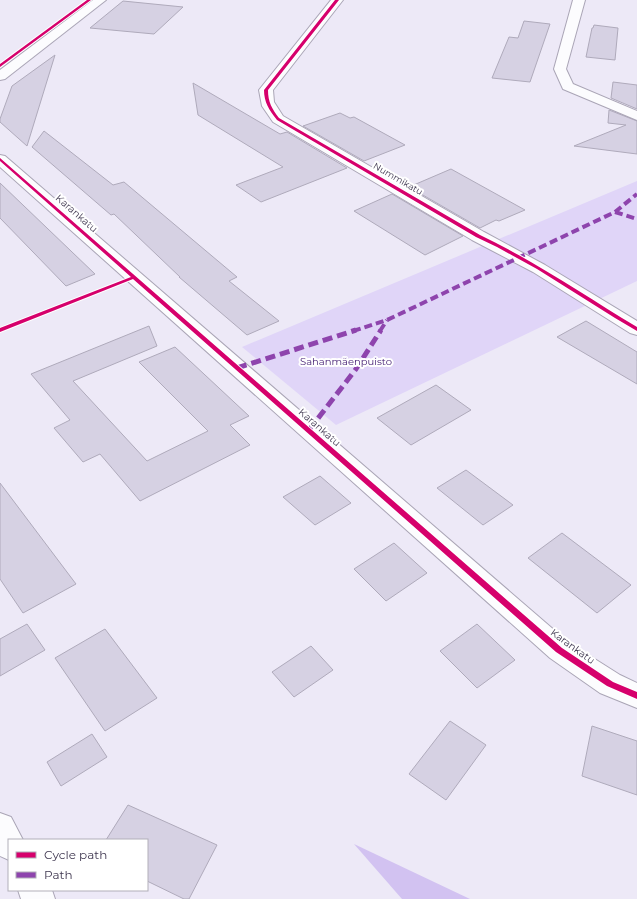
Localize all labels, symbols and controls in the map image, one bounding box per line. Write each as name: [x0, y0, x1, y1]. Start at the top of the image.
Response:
street label: Nummikatu: [372, 160, 425, 197]
street label: Karankatu: [53, 192, 100, 235]
park label: Sahanmäenpuisto: [300, 355, 392, 368]
street label: Karankatu: [296, 406, 343, 449]
street label: Karankatu: [548, 626, 597, 667]
legend: [8, 839, 148, 891]
text: Cycle path: [44, 847, 107, 862]
text: Path: [44, 867, 73, 882]

